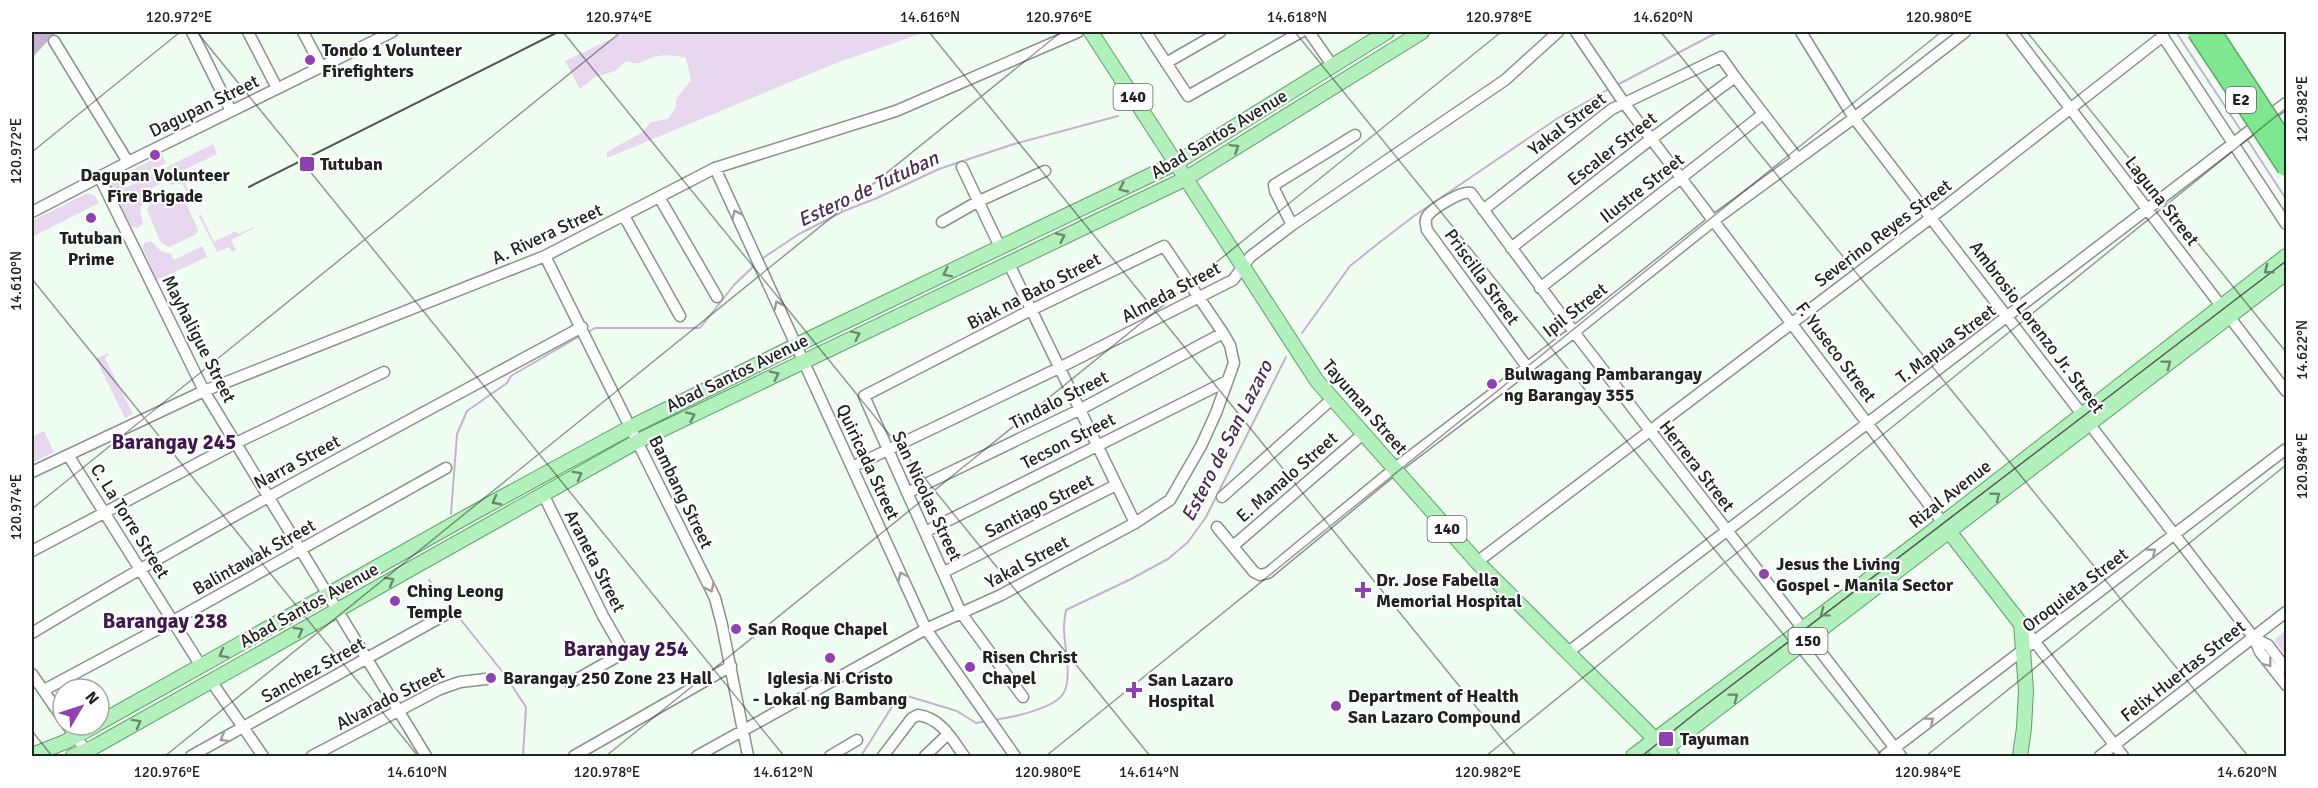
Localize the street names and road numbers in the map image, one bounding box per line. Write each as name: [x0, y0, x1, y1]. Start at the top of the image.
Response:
street label: Dagupan Street: [146, 70, 262, 142]
road number: 140: [1114, 84, 1152, 110]
street label: Abad Santos Avenue: [1147, 84, 1291, 184]
road number: E2: [2226, 87, 2256, 113]
street label: Yakal Street: [1524, 88, 1610, 160]
street label: Escaler Street: [1563, 107, 1661, 191]
street label: Ilustre Street: [1596, 148, 1688, 228]
street label: Laguna Street: [2120, 152, 2204, 250]
street label: Severino Reyes Street: [1810, 174, 1956, 292]
street label: A. Rivera Street: [488, 199, 606, 269]
street label: Priscilla Street: [1440, 225, 1524, 329]
street label: Ambrosio Lorenzo Jr. Street: [1965, 236, 2109, 418]
street label: Biak na Bato Street: [964, 248, 1104, 334]
street label: Almeda Street: [1118, 257, 1224, 327]
street label: Mayhaligue Street: [157, 272, 241, 406]
street label: Ipil Street: [1538, 278, 1612, 342]
street label: F. Yuseco Street: [1791, 297, 1881, 407]
street label: T. Mapua Street: [1892, 299, 2000, 389]
street label: Abad Santos Avenue: [662, 329, 812, 417]
street label: Tayuman Street: [1318, 355, 1412, 459]
street label: Tindalo Street: [1006, 366, 1112, 434]
street label: Quiricada Street: [832, 401, 904, 523]
street label: Tecson Street: [1017, 408, 1119, 474]
street label: Herrera Street: [1655, 416, 1739, 516]
street label: San Nicolas Street: [887, 427, 967, 565]
street label: E. Manalo Street: [1232, 427, 1342, 527]
street label: Narra Street: [250, 430, 344, 494]
street label: Bambang Street: [644, 432, 718, 552]
street label: Rizal Avenue: [1904, 455, 1996, 533]
street label: C. La Torre Street: [86, 459, 174, 583]
street label: Santiago Street: [981, 469, 1097, 543]
street label: Araneta Street: [560, 506, 630, 616]
street label: Balintawak Street: [189, 514, 319, 600]
road number: 140: [1428, 516, 1466, 542]
street label: Yakal Street: [981, 531, 1073, 593]
street label: Oroquieta Street: [2018, 543, 2132, 637]
street label: Abad Santos Avenue: [236, 558, 382, 652]
street label: Felix Huertas Street: [2116, 615, 2250, 727]
road number: 150: [1788, 628, 1828, 654]
street label: Sanchez Street: [257, 632, 369, 708]
street label: Alvarado Street: [332, 661, 448, 735]

